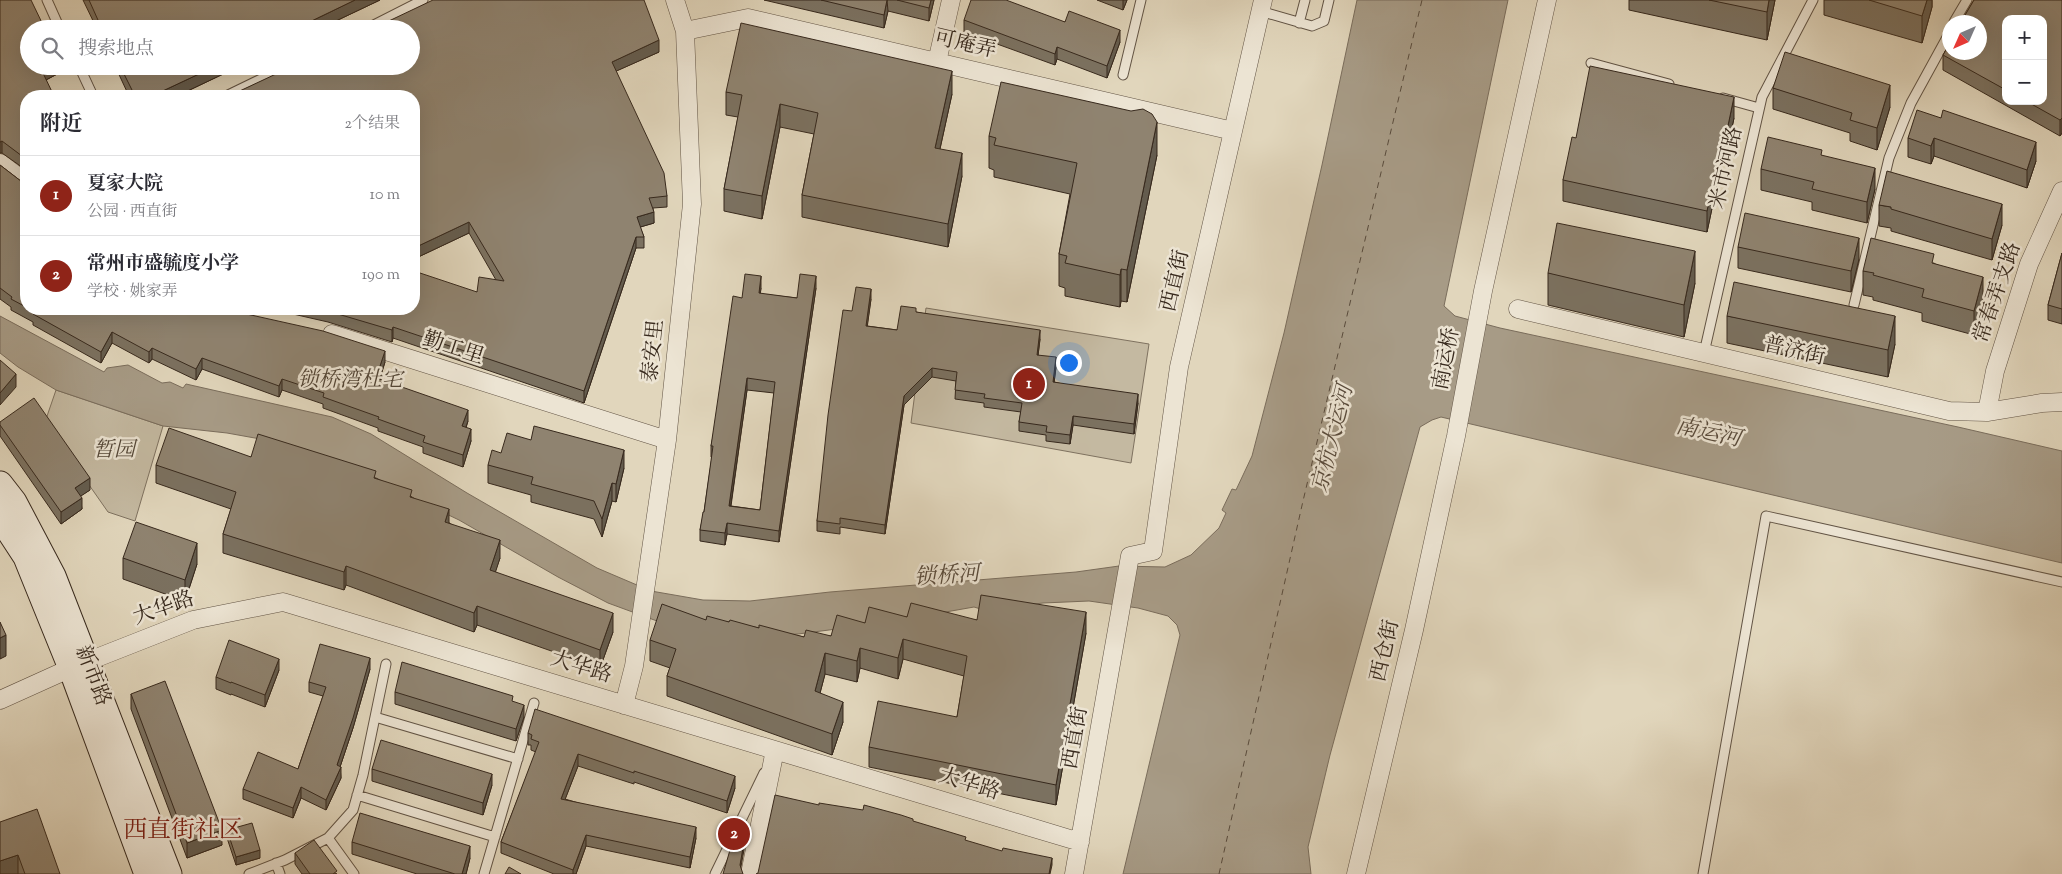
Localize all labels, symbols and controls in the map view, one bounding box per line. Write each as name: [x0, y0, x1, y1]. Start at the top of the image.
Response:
north arrow: [1942, 15, 1987, 60]
map controls: [2002, 15, 2047, 105]
button: +: [2002, 15, 2047, 60]
search box: [20, 20, 420, 75]
street label: 可庵弄: [931, 23, 999, 67]
icon: search: [38, 34, 66, 62]
text: 搜索地点: [78, 36, 154, 63]
button: −: [2002, 60, 2047, 105]
text: 附近: [40, 110, 82, 140]
text: 2个结果: [345, 113, 400, 136]
street label: 米市河路: [1703, 124, 1751, 212]
text: 夏家大院: [87, 171, 163, 198]
text: 1: [53, 184, 59, 207]
text: 10 m: [370, 184, 400, 207]
text: 公园 · 西直街: [87, 201, 178, 224]
street label: 常春弄支路: [1967, 238, 2029, 348]
street label: 西直街: [1154, 247, 1198, 315]
text: 常州市盛毓度小学: [87, 251, 239, 278]
text: 2: [52, 264, 60, 287]
text: 190 m: [362, 264, 400, 287]
text: 学校 · 姚家弄: [87, 281, 178, 304]
street label: 泰安里: [636, 318, 672, 384]
street label: 勤工里: [418, 325, 488, 373]
street label: 南运桥: [1426, 325, 1468, 393]
street label: 普济街: [1760, 330, 1828, 374]
your location: [1056, 350, 1082, 376]
pin: 1: [1013, 365, 1045, 403]
park label: 锁桥湾杜宅: [298, 366, 405, 396]
water label: 京杭大运河: [1305, 378, 1364, 496]
water label: 南运河: [1672, 411, 1748, 457]
park label: 暂园: [93, 436, 138, 466]
water label: 锁桥河: [913, 558, 985, 595]
street label: 大华路: [129, 585, 199, 633]
street label: 西仓街: [1364, 617, 1408, 685]
street label: 新市路: [67, 641, 117, 711]
street label: 大华路: [546, 644, 616, 692]
street label: 西直街: [1056, 704, 1096, 772]
street label: 大华路: [934, 761, 1004, 809]
district label: 西直街社区: [123, 814, 243, 848]
pin: 2: [718, 815, 750, 853]

